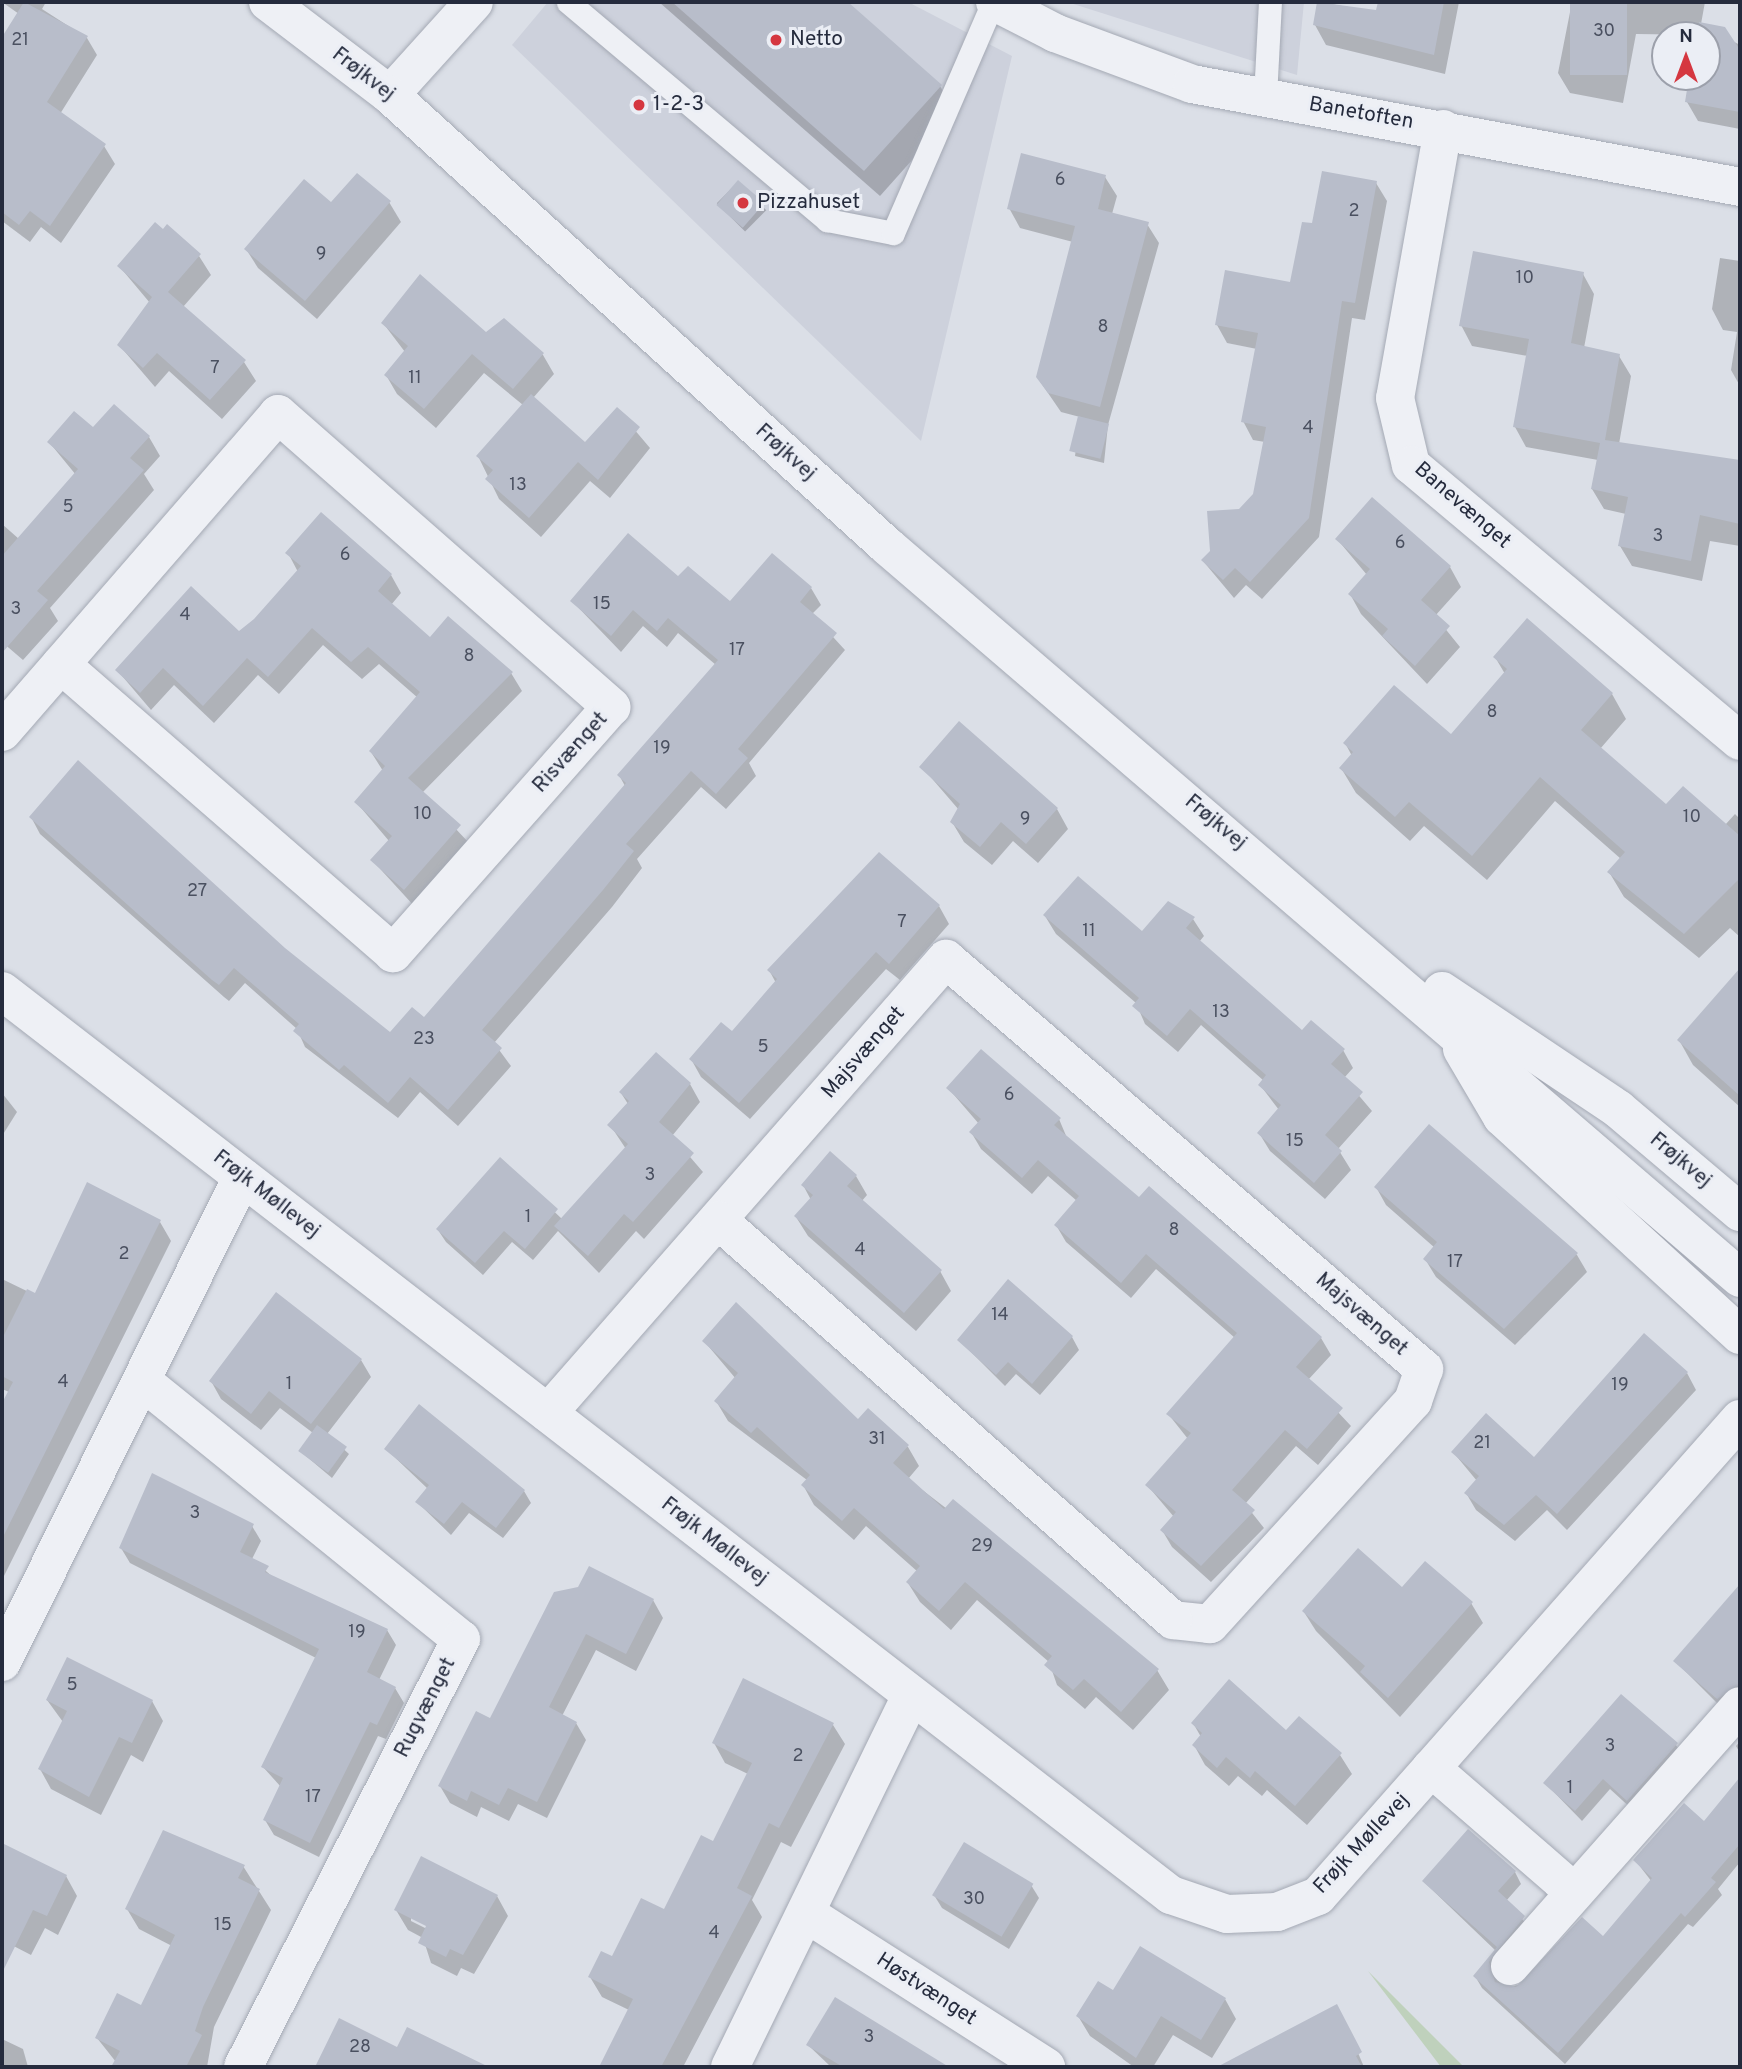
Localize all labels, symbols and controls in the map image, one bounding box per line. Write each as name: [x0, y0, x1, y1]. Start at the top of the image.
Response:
house number: 30: [1593, 21, 1615, 43]
north arrow: [1651, 21, 1721, 91]
text: N: [1679, 25, 1693, 49]
place label: Netto: [790, 27, 843, 53]
house number: 21: [11, 30, 29, 52]
marker: Netto: [768, 32, 784, 48]
street label: Frøjkvej: [326, 43, 400, 107]
place label: 1-2-3: [653, 92, 704, 118]
street label: Banetoften: [1307, 92, 1415, 136]
marker: 1-2-3: [631, 97, 647, 113]
house number: 6: [1055, 170, 1065, 192]
place label: Pizzahuset: [757, 190, 860, 216]
marker: Pizzahuset: [735, 195, 751, 211]
house number: 2: [1348, 201, 1360, 223]
house number: 9: [316, 244, 326, 266]
house number: 10: [1516, 268, 1534, 290]
house number: 8: [1098, 317, 1108, 339]
house number: 7: [210, 358, 220, 380]
house number: 11: [408, 368, 422, 390]
house number: 4: [1302, 418, 1314, 440]
street label: Frøjkvej: [749, 419, 821, 487]
street label: Banevænget: [1409, 457, 1515, 555]
house number: 13: [509, 475, 527, 497]
house number: 5: [62, 497, 74, 519]
house number: 3: [1653, 526, 1663, 548]
house number: 6: [1395, 533, 1405, 555]
house number: 6: [340, 545, 350, 567]
house number: 15: [593, 594, 611, 616]
house number: 3: [11, 599, 21, 621]
house number: 4: [179, 605, 191, 627]
house number: 17: [729, 640, 745, 662]
house number: 8: [464, 646, 474, 668]
house number: 8: [1487, 702, 1497, 724]
street label: Risvænget: [528, 707, 614, 799]
house number: 19: [653, 738, 671, 760]
street label: Frøjkvej: [1179, 790, 1251, 856]
house number: 10: [414, 804, 432, 826]
house number: 10: [1683, 807, 1701, 829]
house number: 9: [1020, 809, 1030, 831]
house number: 27: [187, 881, 207, 903]
house number: 7: [897, 912, 907, 934]
house number: 11: [1082, 921, 1096, 943]
street label: Majsvænget: [817, 1002, 911, 1104]
house number: 13: [1212, 1002, 1230, 1024]
house number: 23: [413, 1029, 435, 1051]
house number: 5: [757, 1037, 769, 1059]
house number: 6: [1004, 1085, 1014, 1107]
street label: Frøjkvej: [1644, 1128, 1716, 1194]
house number: 15: [1286, 1131, 1304, 1153]
street label: Frøjk Møllevej: [207, 1145, 325, 1245]
house number: 3: [645, 1165, 655, 1187]
house number: 1: [525, 1207, 531, 1229]
house number: 8: [1169, 1220, 1179, 1242]
house number: 4: [854, 1240, 866, 1262]
house number: 2: [118, 1244, 130, 1266]
house number: 17: [1447, 1252, 1463, 1274]
street label: Majsvænget: [1310, 1268, 1412, 1362]
house number: 14: [991, 1305, 1009, 1327]
house number: 4: [57, 1372, 69, 1394]
house number: 1: [286, 1374, 292, 1396]
house number: 19: [1611, 1375, 1629, 1397]
house number: 31: [868, 1429, 886, 1451]
house number: 21: [1473, 1433, 1491, 1455]
street label: Frøjk Møllevej: [655, 1492, 773, 1592]
house number: 3: [190, 1503, 200, 1525]
house number: 29: [971, 1536, 993, 1558]
house number: 19: [348, 1622, 366, 1644]
street label: Rugvænget: [390, 1654, 462, 1762]
house number: 5: [66, 1675, 78, 1697]
house number: 3: [1605, 1736, 1615, 1758]
house number: 2: [792, 1746, 804, 1768]
house number: 1: [1567, 1778, 1573, 1800]
house number: 17: [305, 1787, 321, 1809]
street label: Frøjk Møllevej: [1309, 1788, 1415, 1900]
house number: 30: [963, 1889, 985, 1911]
house number: 15: [214, 1915, 232, 1937]
house number: 4: [708, 1923, 720, 1945]
street label: Høstvænget: [871, 1948, 981, 2032]
house number: 3: [864, 2027, 874, 2049]
house number: 28: [349, 2037, 371, 2059]

